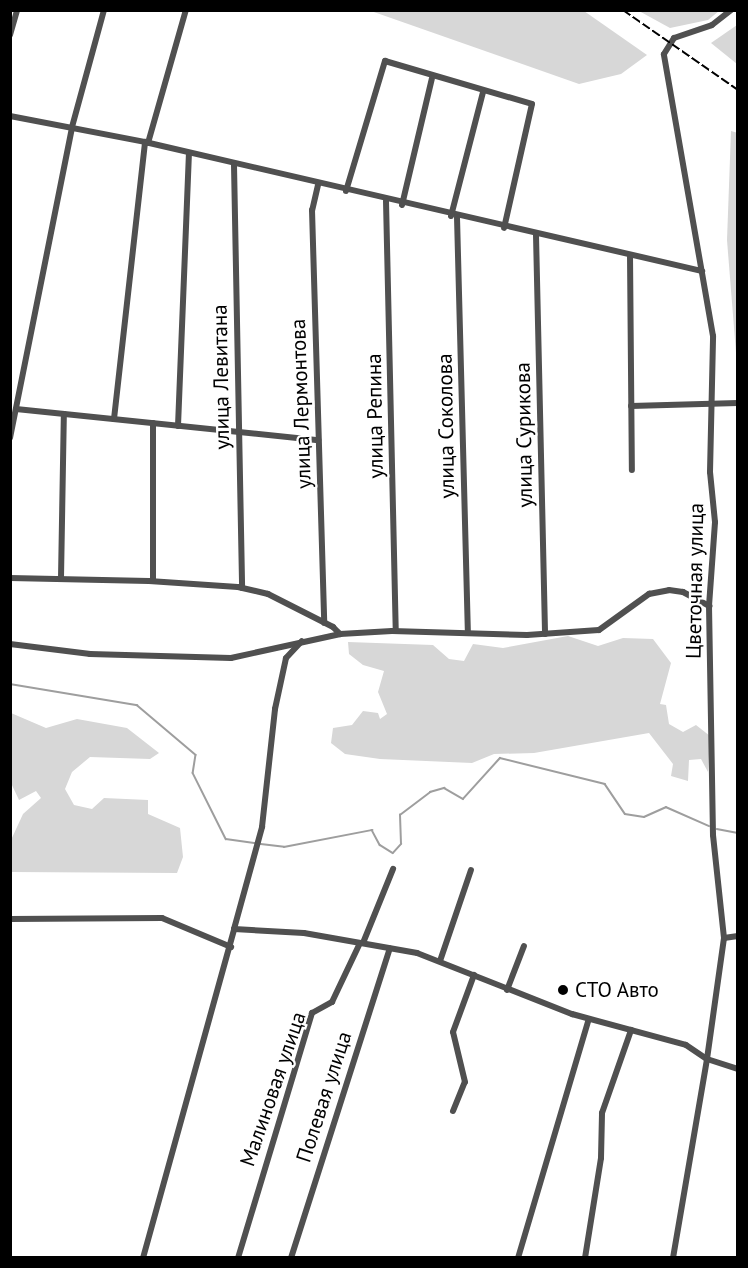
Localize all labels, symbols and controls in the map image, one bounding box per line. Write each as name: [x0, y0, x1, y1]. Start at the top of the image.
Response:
street label: улица Левитана: [207, 304, 235, 450]
street label: улица Лермонтова: [285, 318, 317, 490]
street label: улица Репина: [361, 353, 389, 479]
street label: улица Соколова: [432, 353, 460, 499]
street label: улица Сурикова: [510, 362, 538, 508]
street label: Цветочная улица: [681, 503, 709, 659]
place label: СТО Авто: [575, 977, 659, 1003]
marker: СТО Авто: [556, 983, 570, 997]
street label: Малиновая улица: [235, 1009, 311, 1169]
street label: Полевая улица: [291, 1028, 357, 1166]

